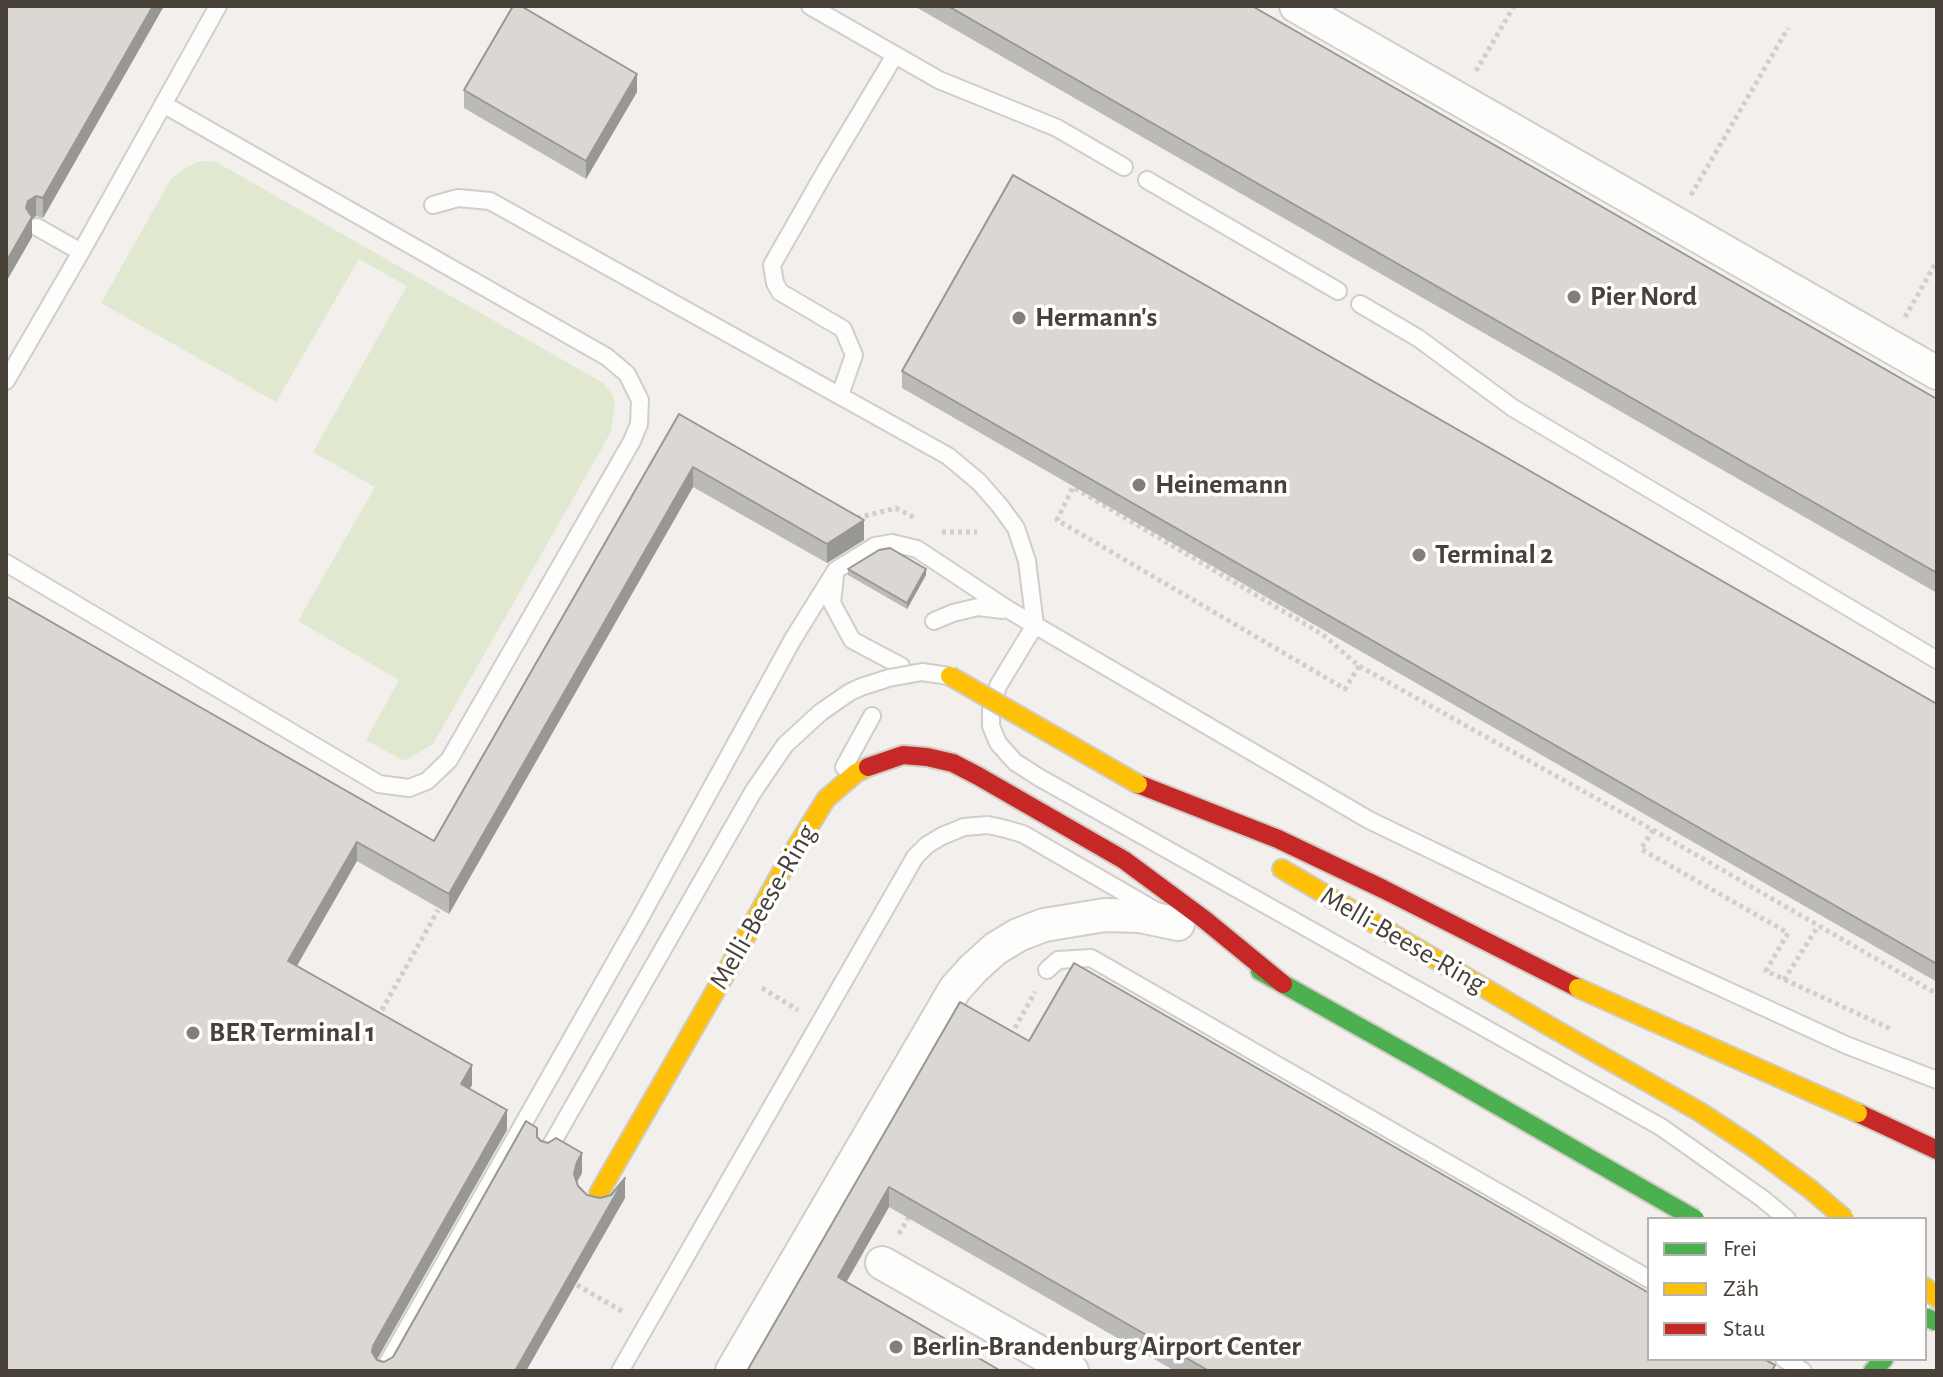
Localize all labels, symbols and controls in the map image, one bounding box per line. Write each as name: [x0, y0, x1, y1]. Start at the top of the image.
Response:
place label: Pier Nord: [1590, 280, 1697, 314]
marker: Pier Nord: [1565, 288, 1583, 306]
place label: Hermann's: [1035, 301, 1157, 335]
marker: Hermann's: [1010, 309, 1028, 327]
place label: Heinemann: [1155, 468, 1288, 502]
marker: Heinemann: [1130, 476, 1148, 494]
place label: Terminal 2: [1435, 538, 1553, 572]
marker: Terminal 2: [1410, 546, 1428, 564]
street label: Melli-Beese-Ring: [702, 819, 824, 995]
street label: Melli-Beese-Ring: [1315, 879, 1491, 1001]
place label: BER Terminal 1: [209, 1016, 375, 1050]
marker: BER Terminal 1: [184, 1024, 202, 1042]
legend: [1647, 1217, 1927, 1361]
text: Frei: [1723, 1237, 1757, 1261]
text: Zäh: [1723, 1277, 1759, 1301]
text: Stau: [1723, 1317, 1765, 1341]
place label: Berlin-Brandenburg Airport Center: [912, 1330, 1301, 1364]
marker: Berlin-Brandenburg Airport Center: [887, 1338, 905, 1356]

